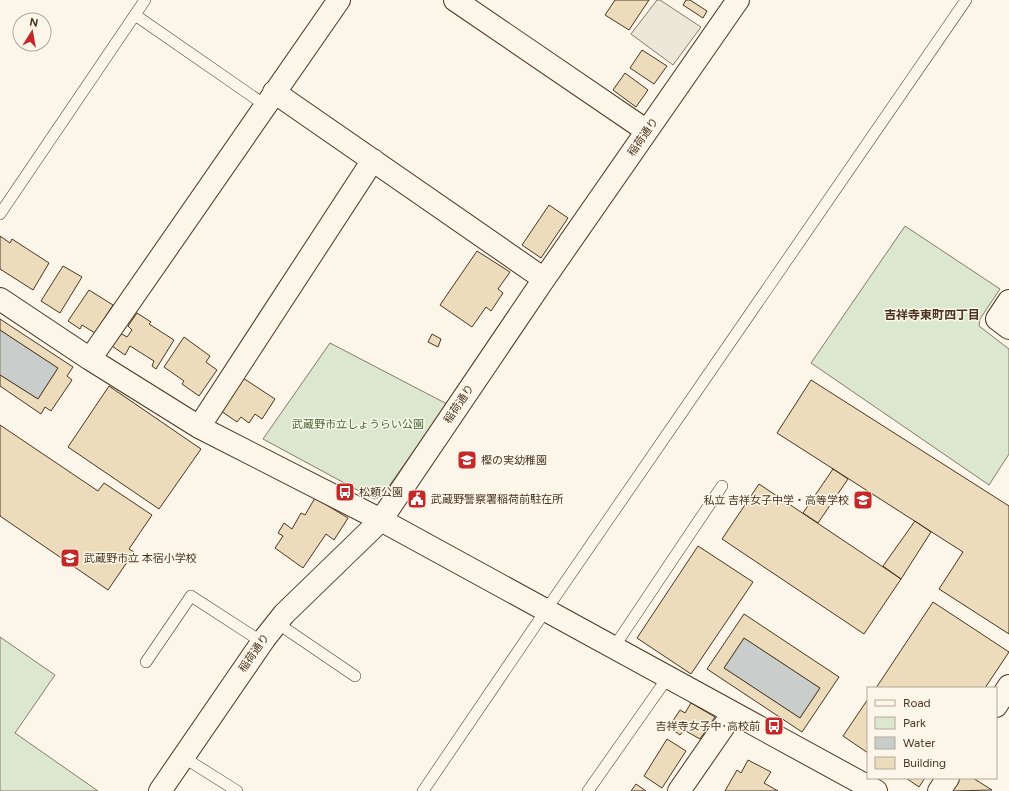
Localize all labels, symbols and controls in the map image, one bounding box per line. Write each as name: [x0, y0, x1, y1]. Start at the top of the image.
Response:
north arrow: [12, 12, 52, 52]
text: N: [28, 15, 39, 30]
street label: 稲荷通り: [625, 115, 661, 159]
district label: 吉祥寺東町四丁目: [884, 308, 980, 322]
street label: 稲荷通り: [441, 382, 477, 426]
park label: 武蔵野市立しょうらい公園: [292, 418, 424, 431]
school or university icon: 樫の実幼稚園: [456, 449, 478, 471]
place label: 樫の実幼稚園: [481, 454, 547, 467]
bus stop icon: 松頼公園: [334, 481, 356, 503]
place label: 松頼公園: [359, 486, 403, 499]
public building icon: 武蔵野警察署稲荷前駐在所: [406, 488, 428, 510]
school or university icon: 私立 吉祥女子中学・高等学校: [852, 489, 874, 511]
place label: 武蔵野警察署稲荷前駐在所: [431, 493, 564, 506]
place label: 私立 吉祥女子中学・高等学校: [703, 494, 849, 507]
school or university icon: 武蔵野市立 本宿小学校: [59, 547, 81, 569]
place label: 武蔵野市立 本宿小学校: [84, 552, 197, 565]
street label: 稲荷通り: [236, 631, 272, 675]
legend: [867, 687, 997, 779]
text: Road: [903, 696, 931, 710]
bus stop icon: 吉祥寺女子中･高校前: [763, 715, 785, 737]
text: Park: [903, 716, 926, 730]
place label: 吉祥寺女子中･高校前: [656, 720, 760, 733]
text: Water: [903, 736, 935, 750]
text: Building: [903, 756, 946, 770]

